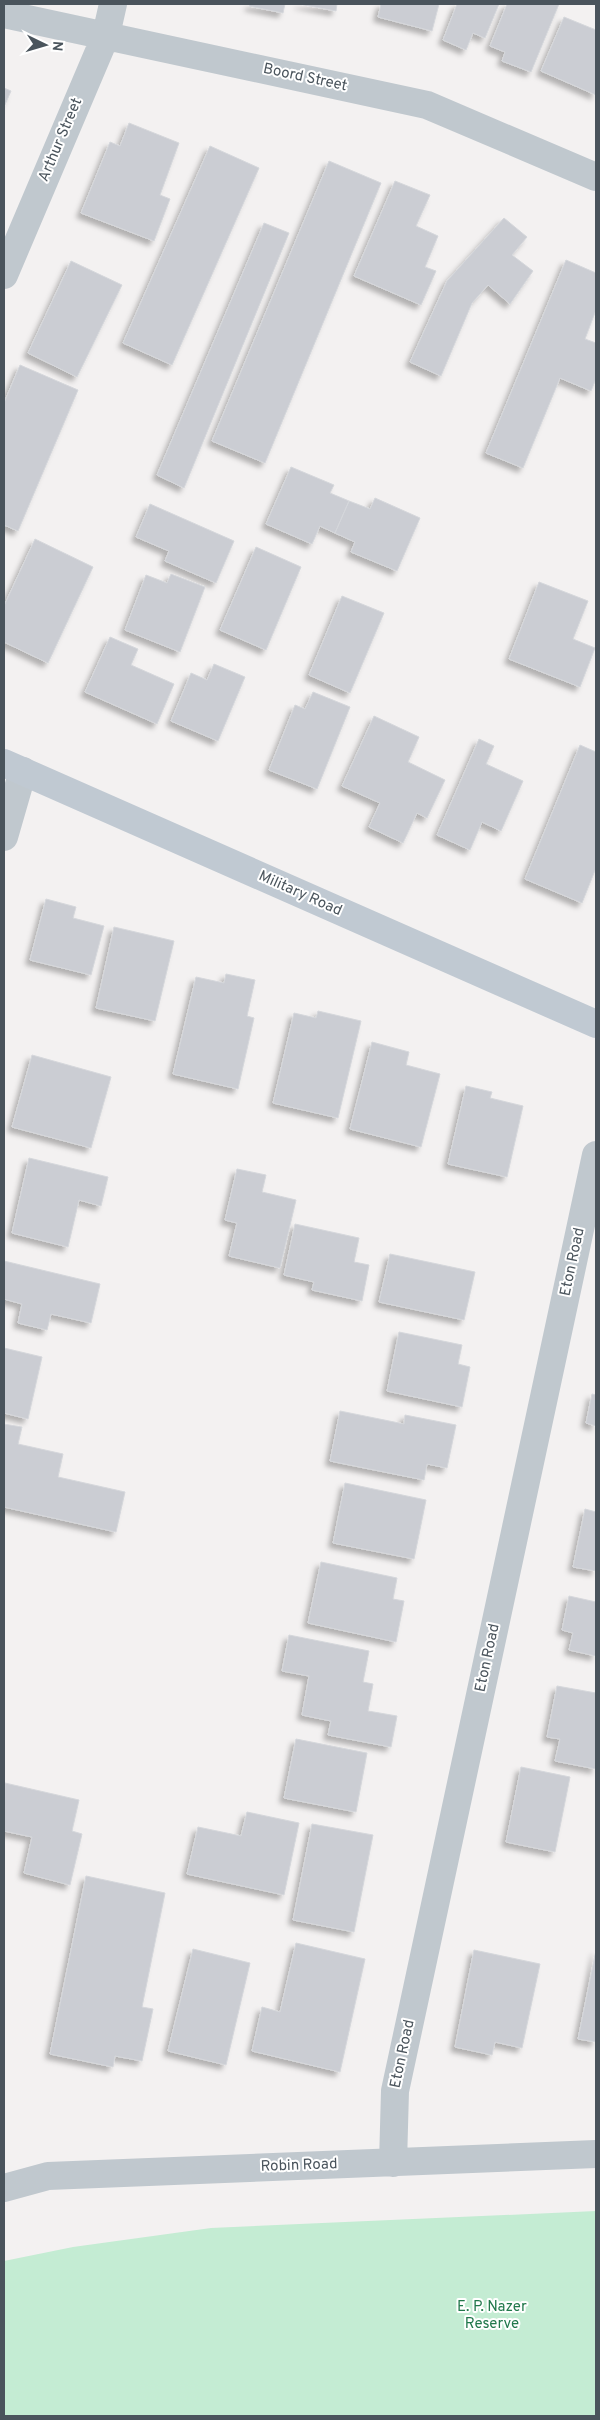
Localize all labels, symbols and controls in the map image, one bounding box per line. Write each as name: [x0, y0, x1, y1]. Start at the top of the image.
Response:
north arrow: [20, 20, 70, 70]
text: N: [48, 40, 65, 52]
street label: Boord Street: [261, 60, 349, 96]
street label: Arthur Street: [35, 95, 87, 185]
street label: Military Road: [255, 867, 345, 921]
street label: Eton Road: [556, 1226, 590, 1298]
street label: Eton Road: [471, 1622, 505, 1694]
street label: Eton Road: [386, 2018, 420, 2090]
street label: Robin Road: [260, 2155, 338, 2177]
park label: E. P. Nazer Reserve: [457, 2298, 527, 2334]

